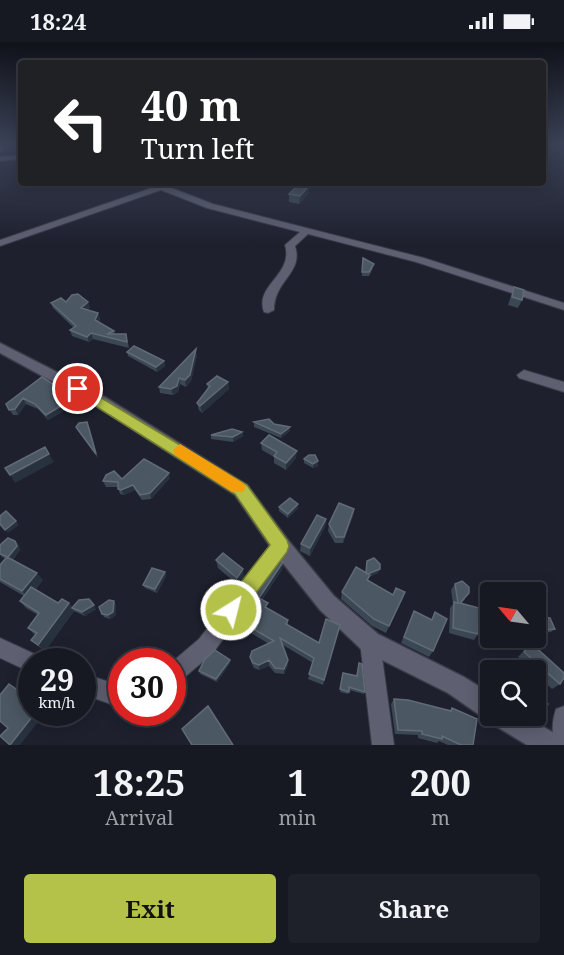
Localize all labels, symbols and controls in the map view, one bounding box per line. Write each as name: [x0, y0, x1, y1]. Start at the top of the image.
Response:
text: 18:24: [30, 6, 86, 36]
text: 40 m: [141, 76, 241, 133]
icon: left: [42, 84, 120, 162]
text: Turn left: [141, 130, 254, 167]
pin: [52, 363, 103, 414]
icon: arrive: [61, 372, 94, 405]
position arrow: [199, 578, 263, 642]
north arrow: [480, 582, 546, 648]
map controls: [480, 582, 546, 726]
speed limit sign: 30: [108, 648, 186, 726]
text: 29: [40, 659, 74, 700]
button: search: [480, 660, 546, 726]
text: km/h: [39, 692, 75, 712]
text: 18:25: [93, 758, 185, 807]
text: 1: [287, 758, 308, 807]
text: 200: [410, 758, 471, 807]
text: Arrival: [105, 804, 173, 831]
text: min: [279, 804, 317, 831]
text: m: [431, 804, 450, 831]
button: Exit: [24, 874, 276, 943]
button: Share: [288, 874, 540, 943]

